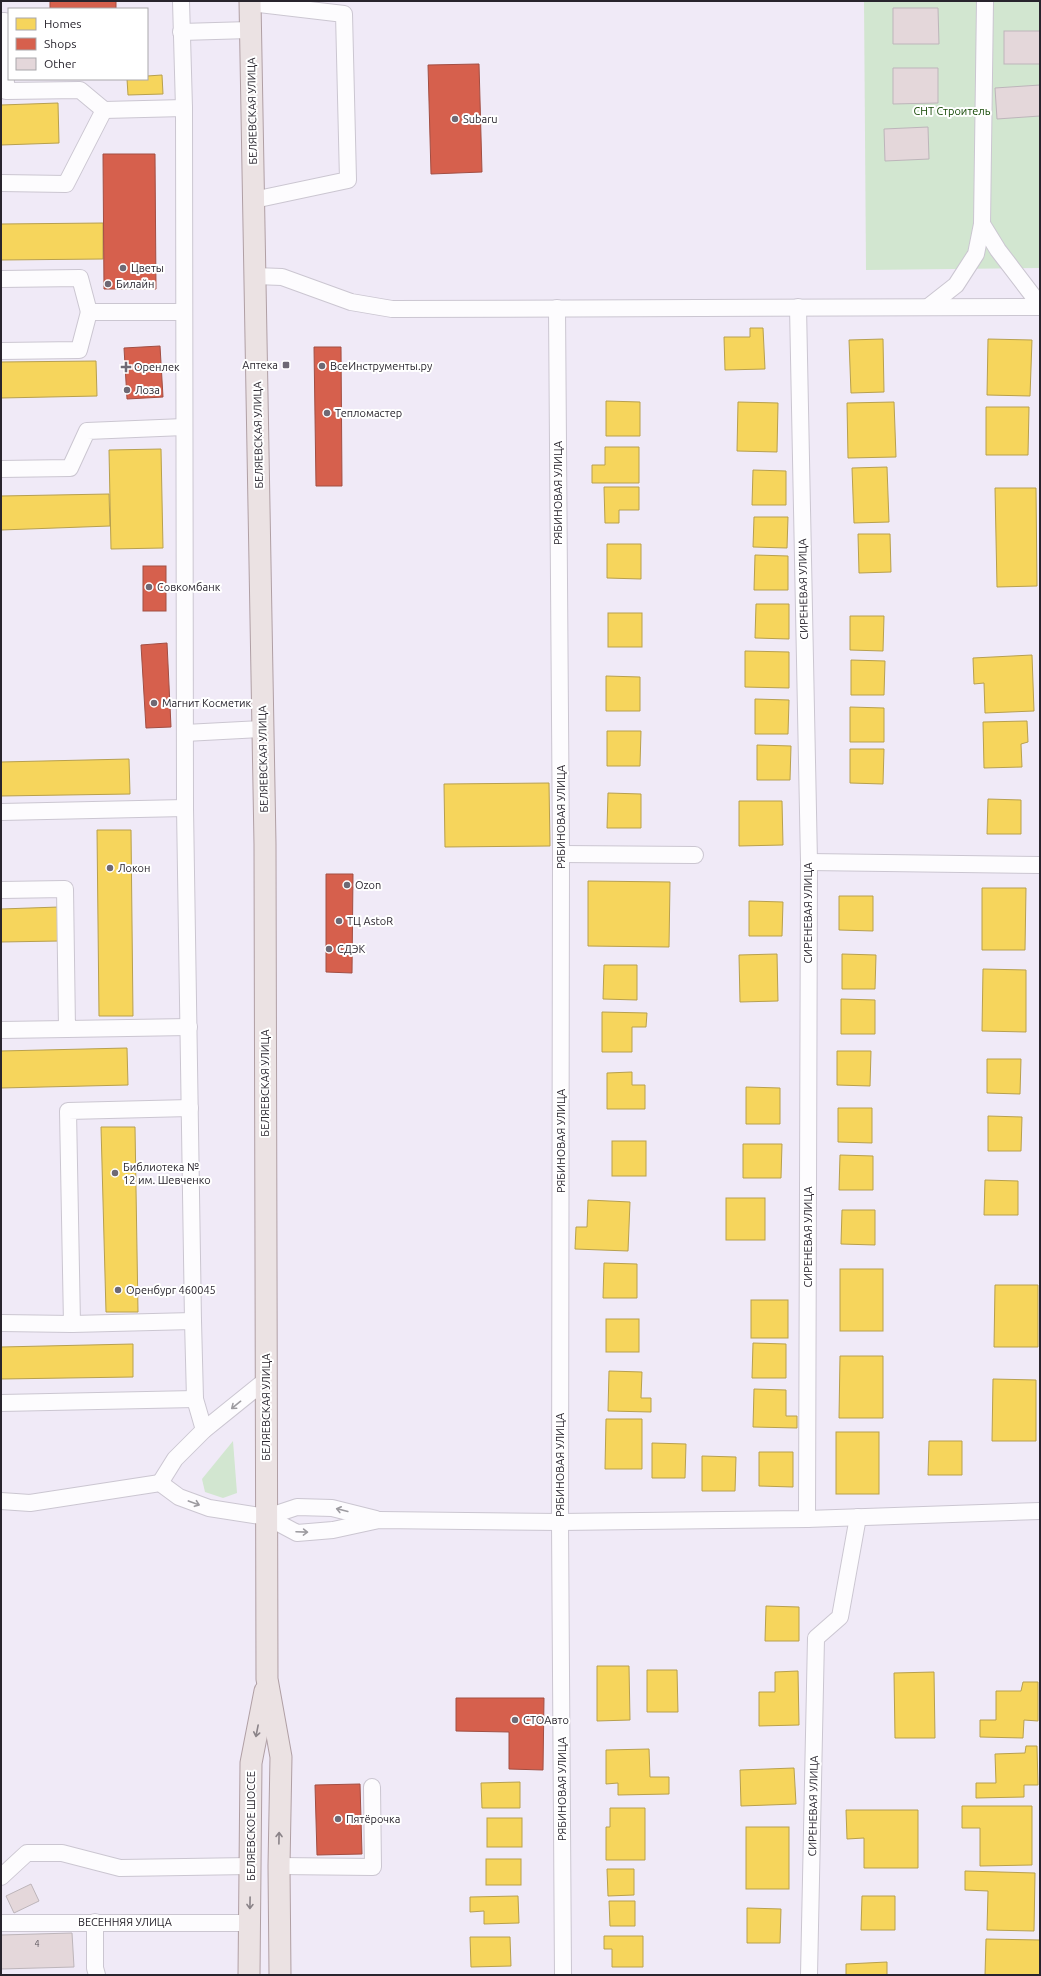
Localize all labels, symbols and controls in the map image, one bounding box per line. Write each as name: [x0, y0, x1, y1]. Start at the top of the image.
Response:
legend: [8, 8, 148, 80]
text: Homes: [44, 17, 82, 30]
text: Shops: [44, 37, 76, 50]
street label: БЕЛЯЕВСКАЯ УЛИЦА: [245, 56, 259, 165]
text: Other: [44, 57, 77, 70]
park label: СНТ Строитель: [914, 105, 991, 117]
place label: Subaru: [463, 113, 498, 125]
marker: Subaru: [450, 114, 460, 124]
place label: Цветы: [131, 262, 164, 274]
marker: Цветы: [118, 263, 128, 273]
place label: Билайн: [116, 278, 154, 290]
marker: Билайн: [103, 279, 113, 289]
place label: Аптека: [242, 359, 278, 371]
marker: Аптека: [281, 360, 291, 370]
place label: ВсеИнструменты.ру: [330, 360, 433, 372]
place label: Оренлек: [134, 361, 180, 373]
marker: ВсеИнструменты.ру: [317, 361, 327, 371]
marker: Оренлек: [121, 362, 131, 372]
street label: БЕЛЯЕВСКАЯ УЛИЦА: [251, 380, 265, 489]
place label: Лоза: [135, 384, 160, 396]
marker: Лоза: [122, 385, 132, 395]
place label: Тепломастер: [335, 407, 402, 419]
marker: Тепломастер: [322, 408, 332, 418]
street label: РЯБИНОВАЯ УЛИЦА: [552, 440, 564, 545]
street label: СИРЕНЕВАЯ УЛИЦА: [796, 538, 810, 640]
place label: Совкомбанк: [157, 581, 221, 593]
marker: Совкомбанк: [144, 582, 154, 592]
place label: Магнит Косметик: [162, 697, 252, 709]
marker: Магнит Косметик: [149, 698, 159, 708]
street label: БЕЛЯЕВСКАЯ УЛИЦА: [256, 704, 270, 813]
street label: РЯБИНОВАЯ УЛИЦА: [555, 764, 567, 869]
place label: Локон: [118, 862, 150, 874]
street label: СИРЕНЕВАЯ УЛИЦА: [802, 862, 814, 964]
marker: Локон: [105, 863, 115, 873]
place label: Ozon: [355, 879, 381, 891]
marker: Ozon: [342, 880, 352, 890]
place label: ТЦ AstoR: [347, 915, 393, 927]
marker: ТЦ AstoR: [334, 916, 344, 926]
place label: СДЭК: [337, 943, 365, 955]
marker: СДЭК: [324, 944, 334, 954]
street label: БЕЛЯЕВСКАЯ УЛИЦА: [259, 1029, 271, 1137]
street label: РЯБИНОВАЯ УЛИЦА: [555, 1088, 567, 1193]
place label: Библиотека № 12 им. Шевченко: [123, 1161, 211, 1186]
marker: Библиотека № 12 им. Шевченко: [110, 1168, 120, 1178]
street label: СИРЕНЕВАЯ УЛИЦА: [802, 1186, 814, 1288]
place label: Оренбург 460045: [126, 1284, 216, 1296]
marker: Оренбург 460045: [113, 1285, 123, 1295]
street label: БЕЛЯЕВСКАЯ УЛИЦА: [260, 1353, 272, 1461]
one-way arrow: [230, 1400, 241, 1409]
street label: РЯБИНОВАЯ УЛИЦА: [554, 1412, 566, 1517]
one-way arrow: [187, 1499, 199, 1507]
one-way arrow: [335, 1506, 348, 1514]
one-way arrow: [295, 1528, 308, 1535]
place label: СТОАвто: [523, 1714, 569, 1726]
marker: СТОАвто: [510, 1715, 520, 1725]
one-way arrow: [253, 1724, 261, 1737]
street label: РЯБИНОВАЯ УЛИЦА: [556, 1736, 568, 1841]
street label: СИРЕНЕВАЯ УЛИЦА: [806, 1755, 820, 1857]
street label: БЕЛЯЕВСКОЕ ШОССЕ: [245, 1771, 257, 1881]
place label: Пятёрочка: [346, 1813, 400, 1825]
marker: Пятёрочка: [333, 1814, 343, 1824]
one-way arrow: [276, 1832, 283, 1845]
one-way arrow: [246, 1896, 254, 1909]
street label: ВЕСЕННЯЯ УЛИЦА: [78, 1916, 173, 1928]
house number: 4: [34, 1939, 40, 1949]

